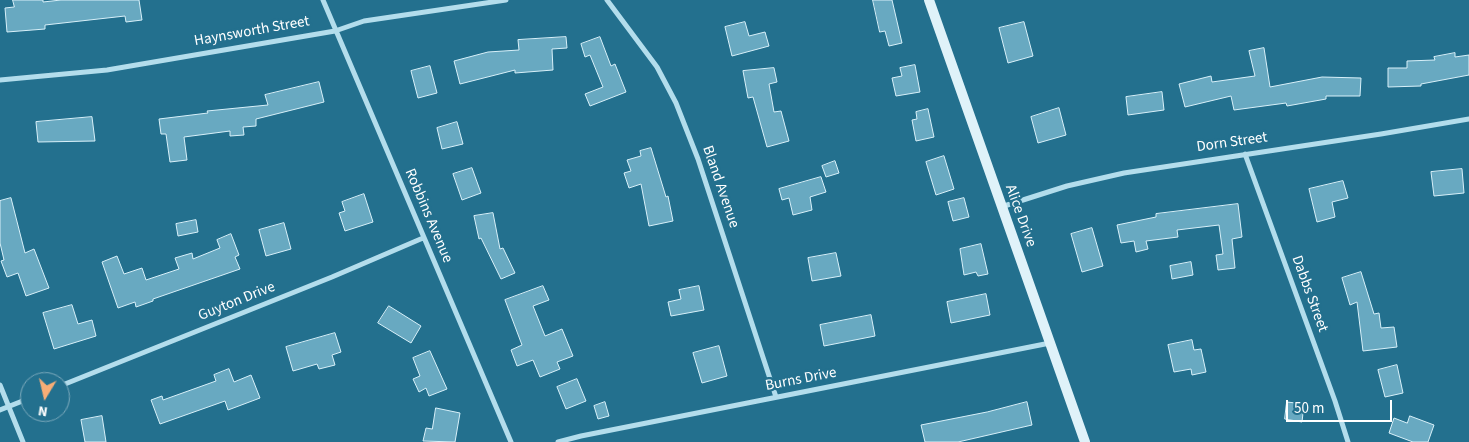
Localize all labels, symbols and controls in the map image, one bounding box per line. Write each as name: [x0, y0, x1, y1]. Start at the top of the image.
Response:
street label: Haynsworth Street: [193, 13, 311, 51]
street label: Dorn Street: [1195, 129, 1269, 157]
street label: Bland Avenue: [697, 143, 743, 231]
street label: Robbins Avenue: [400, 166, 456, 266]
street label: Alice Drive: [1000, 182, 1040, 250]
street label: Dabbs Street: [1287, 253, 1331, 335]
street label: Guyton Drive: [196, 278, 278, 326]
street label: Burns Drive: [764, 364, 838, 396]
north arrow: [20, 372, 70, 422]
scale bar: [1289, 390, 1395, 422]
text: 50 m: [1294, 398, 1324, 419]
text: N: [37, 400, 49, 421]

